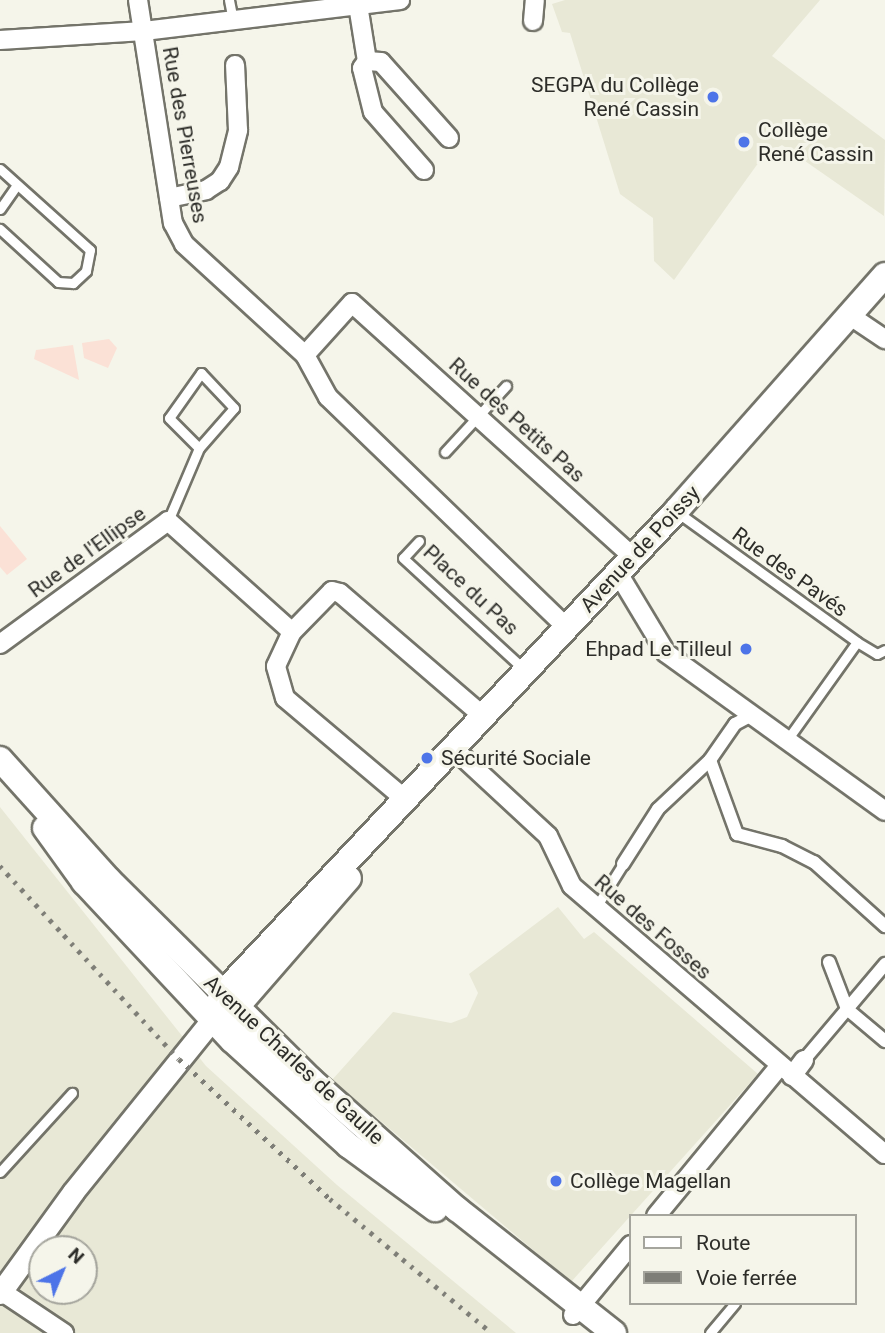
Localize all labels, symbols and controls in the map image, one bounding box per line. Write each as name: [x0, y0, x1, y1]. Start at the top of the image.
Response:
street label: Rue des Pierreuses: [157, 45, 213, 225]
place label: SEGPA du Collège René Cassin: [531, 72, 699, 122]
marker: SEGPA du Collège René Cassin: [705, 89, 721, 105]
place label: Collège René Cassin: [758, 117, 873, 167]
marker: Collège René Cassin: [736, 134, 752, 150]
street label: Rue des Petits Pas: [444, 352, 590, 488]
street label: Avenue de Poissy: [575, 480, 705, 618]
street label: Rue de l'Ellipse: [23, 501, 151, 603]
street label: Rue des Pavés: [727, 522, 853, 622]
street label: Place du Pas: [418, 539, 524, 641]
place label: Ehpad Le Tilleul: [585, 636, 732, 662]
marker: Ehpad Le Tilleul: [738, 641, 754, 657]
place label: Sécurité Sociale: [441, 745, 591, 771]
marker: Sécurité Sociale: [419, 750, 435, 766]
street label: Rue des Fosses: [589, 869, 717, 985]
street label: Avenue Charles de Gaulle: [199, 970, 389, 1150]
place label: Collège Magellan: [570, 1168, 731, 1194]
marker: Collège Magellan: [548, 1173, 564, 1189]
legend: [630, 1214, 857, 1305]
text: Route: [696, 1231, 751, 1255]
north arrow: [28, 1235, 98, 1305]
text: N: [64, 1243, 89, 1269]
text: Voie ferrée: [696, 1266, 797, 1290]

